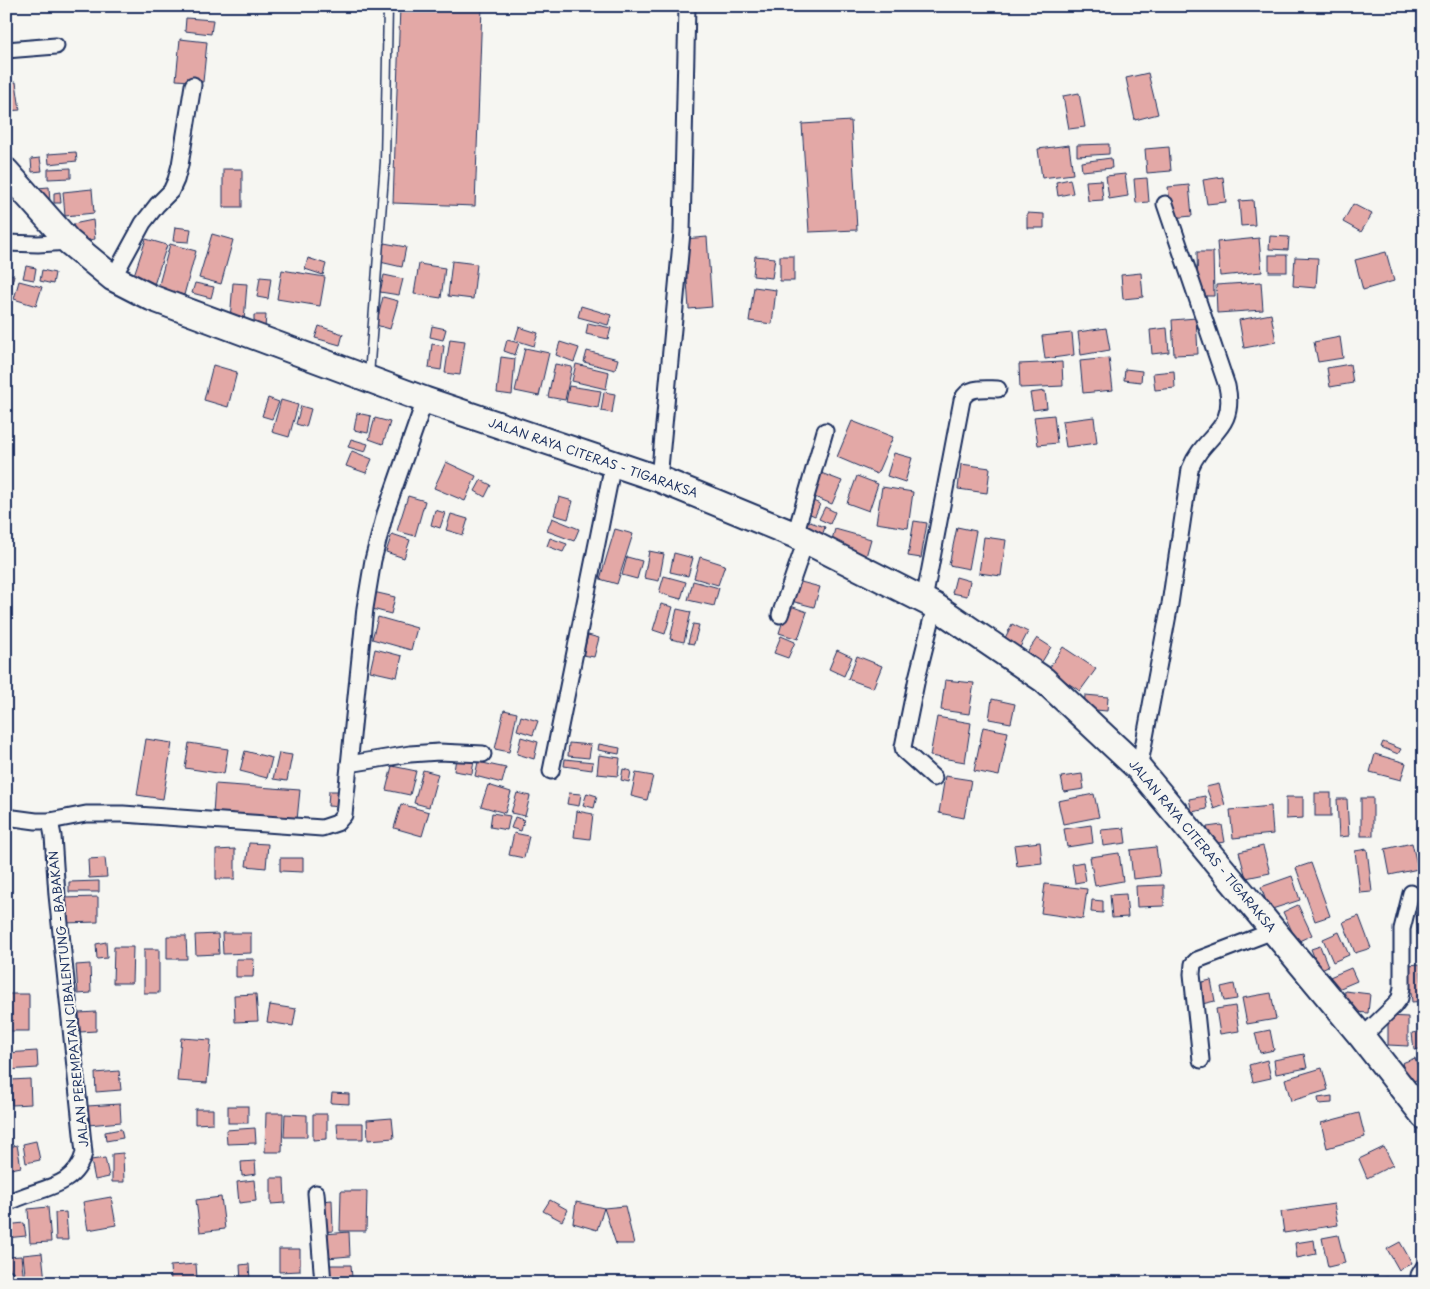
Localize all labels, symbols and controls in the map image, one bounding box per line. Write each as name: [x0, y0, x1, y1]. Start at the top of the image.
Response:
street label: JALAN RAYA CITERAS - TIGARAKSA: [486, 413, 701, 502]
street label: JALAN RAYA CITERAS - TIGARAKSA: [1125, 755, 1281, 936]
street label: JALAN PEREMPATAN CIBALENTUNG - BABAKAN: [43, 850, 93, 1148]

